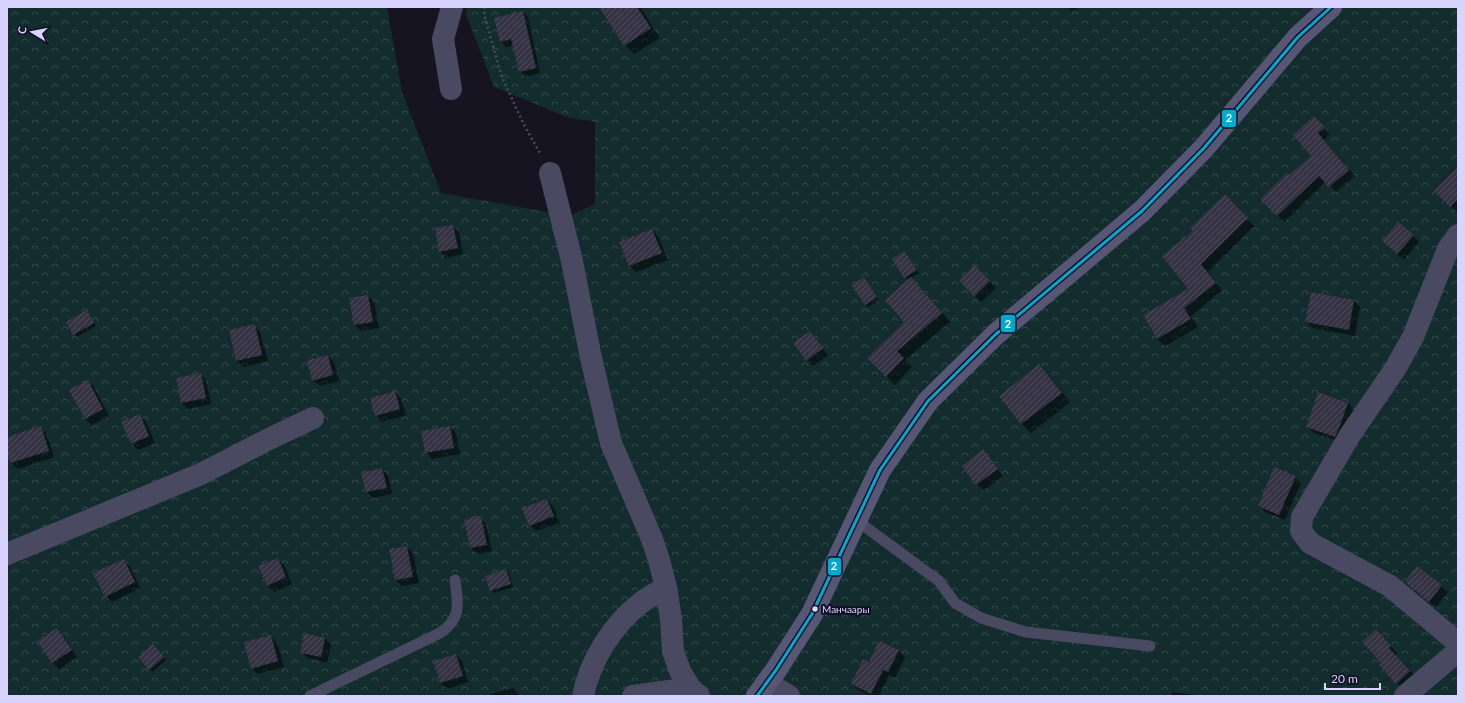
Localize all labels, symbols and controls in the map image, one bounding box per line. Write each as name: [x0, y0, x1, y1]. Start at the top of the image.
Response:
north arrow: [12, 12, 52, 52]
text: С: [15, 25, 29, 35]
line badge: 2: [1221, 109, 1237, 128]
text: 2: [1226, 111, 1232, 124]
line badge: 2: [1000, 314, 1016, 333]
text: 2: [1005, 317, 1011, 330]
line badge: 2: [827, 557, 842, 576]
text: 2: [831, 559, 837, 572]
place label: Манчаары: [822, 603, 870, 615]
marker: Манчаары: [810, 604, 820, 614]
scale bar: [1325, 665, 1380, 691]
text: 20 m: [1331, 671, 1358, 686]

